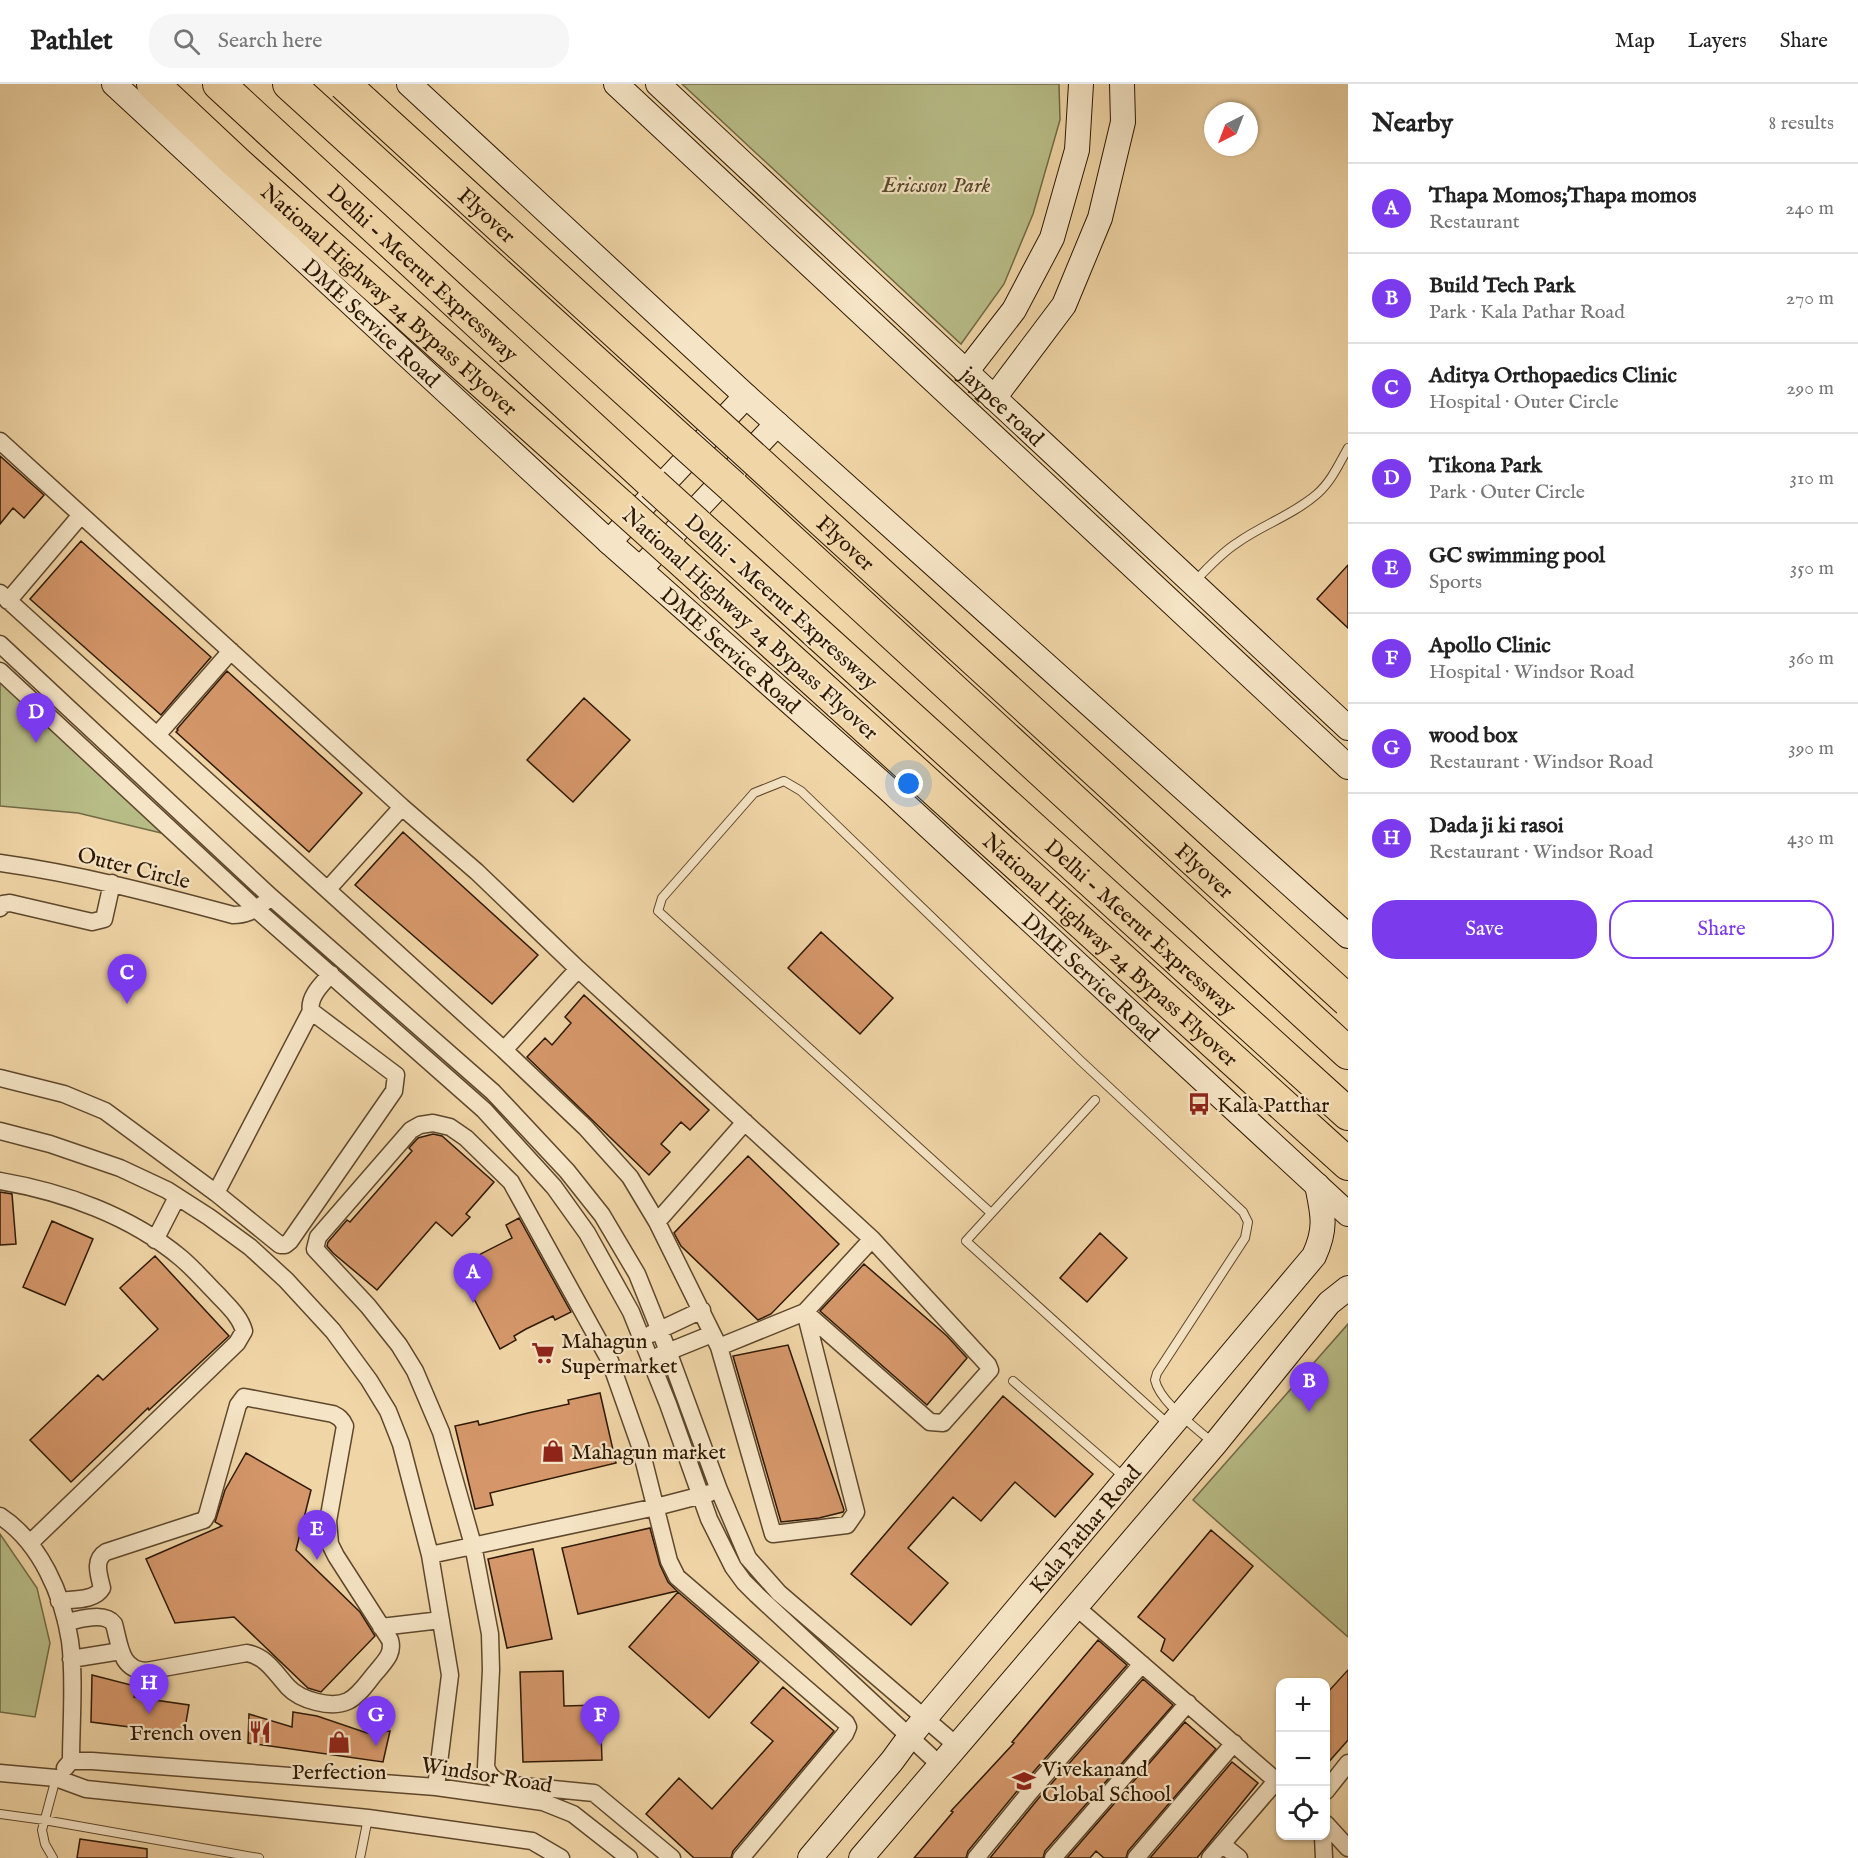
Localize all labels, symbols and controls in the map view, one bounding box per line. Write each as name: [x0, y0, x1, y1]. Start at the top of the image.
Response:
search box: [149, 14, 569, 68]
text: Pathlet: [30, 24, 113, 59]
icon: search: [170, 25, 203, 58]
text: Search here: [218, 27, 322, 55]
text: Map: [1615, 28, 1655, 55]
text: Layers: [1688, 28, 1747, 55]
text: Share: [1780, 28, 1828, 55]
north arrow: [1204, 102, 1258, 156]
text: Nearby: [1372, 107, 1453, 140]
text: 8 results: [1768, 111, 1834, 136]
park label: Ericsson Park: [881, 172, 990, 200]
street label: National Highway 24 Bypass Flyover: [254, 179, 523, 423]
street label: Delhi - Meerut Expressway: [321, 179, 524, 369]
street label: Flyover: [451, 182, 521, 250]
text: Thapa Momos;Thapa momos: [1429, 182, 1696, 210]
text: A: [1385, 196, 1398, 221]
text: 240 m: [1785, 196, 1834, 221]
text: Restaurant: [1429, 210, 1520, 235]
street label: DME Service Road: [296, 253, 445, 395]
text: Build Tech Park: [1429, 272, 1575, 300]
text: B: [1385, 286, 1398, 311]
text: 270 m: [1786, 286, 1834, 311]
text: Park · Kala Pathar Road: [1429, 300, 1625, 325]
street label: jaypee road: [953, 361, 1049, 453]
text: Aditya Orthopaedics Clinic: [1429, 362, 1677, 390]
text: C: [1384, 376, 1399, 401]
text: 290 m: [1786, 376, 1834, 401]
text: Hospital · Outer Circle: [1429, 390, 1619, 415]
text: Tikona Park: [1429, 452, 1542, 480]
text: D: [1383, 466, 1400, 491]
text: 310 m: [1790, 466, 1834, 491]
text: Park · Outer Circle: [1429, 480, 1585, 505]
street label: National Highway 24 Bypass Flyover: [616, 502, 884, 747]
street label: Delhi - Meerut Expressway: [678, 509, 883, 697]
street label: Flyover: [810, 510, 880, 578]
text: GC swimming pool: [1429, 542, 1605, 570]
text: E: [1385, 556, 1398, 581]
text: 350 m: [1790, 556, 1834, 581]
text: Sports: [1429, 570, 1482, 595]
street label: DME Service Road: [654, 582, 805, 721]
text: Apollo Clinic: [1429, 632, 1551, 660]
text: F: [1385, 646, 1398, 671]
text: 360 m: [1788, 646, 1834, 671]
text: Hospital · Windsor Road: [1429, 660, 1634, 685]
pin: D: [16, 694, 56, 743]
text: wood box: [1429, 722, 1518, 750]
text: G: [1384, 736, 1399, 761]
text: 390 m: [1788, 736, 1834, 761]
text: Restaurant · Windsor Road: [1429, 750, 1653, 775]
your location: [894, 769, 923, 798]
text: Dada ji ki rasoi: [1429, 812, 1564, 840]
text: H: [1383, 826, 1400, 851]
text: 430 m: [1787, 826, 1834, 851]
street label: National Highway 24 Bypass Flyover: [976, 828, 1243, 1074]
street label: Delhi - Meerut Expressway: [1038, 834, 1242, 1022]
street label: Flyover: [1168, 838, 1239, 906]
text: Restaurant · Windsor Road: [1429, 840, 1653, 865]
street label: Outer Circle: [74, 841, 193, 896]
button: Save: [1372, 900, 1597, 959]
button: Share: [1609, 900, 1834, 959]
street label: DME Service Road: [1015, 907, 1164, 1048]
pin: C: [108, 954, 146, 1004]
bus stop icon: Kala Patthar: [1186, 1091, 1212, 1117]
place label: Kala Patthar: [1217, 1092, 1329, 1120]
pin: A: [454, 1254, 492, 1303]
place label: Mahagun Supermarket: [561, 1328, 678, 1381]
supermarket icon: Mahagun Supermarket: [530, 1340, 556, 1366]
pin: B: [1290, 1362, 1328, 1412]
shop icon: Mahagun market: [540, 1438, 566, 1464]
place label: Mahagun market: [571, 1439, 726, 1467]
street label: Kala Pathar Road: [1024, 1460, 1148, 1600]
pin: E: [298, 1510, 336, 1560]
pin: H: [130, 1664, 168, 1714]
map controls: [1276, 1678, 1330, 1840]
button: +: [1276, 1678, 1330, 1732]
pin: G: [356, 1696, 395, 1746]
pin: F: [580, 1696, 620, 1746]
restaurant icon: French oven: [247, 1719, 273, 1745]
place label: French oven: [129, 1720, 242, 1748]
shop icon: Perfection: [326, 1729, 352, 1755]
button: −: [1276, 1732, 1330, 1786]
street label: Windsor Road: [419, 1752, 555, 1800]
place label: Vivekanand Global School: [1041, 1756, 1171, 1809]
place label: Perfection: [292, 1759, 387, 1787]
school or university icon: Vivekanand Global School: [1011, 1768, 1037, 1794]
button: locate: [1276, 1786, 1330, 1840]

